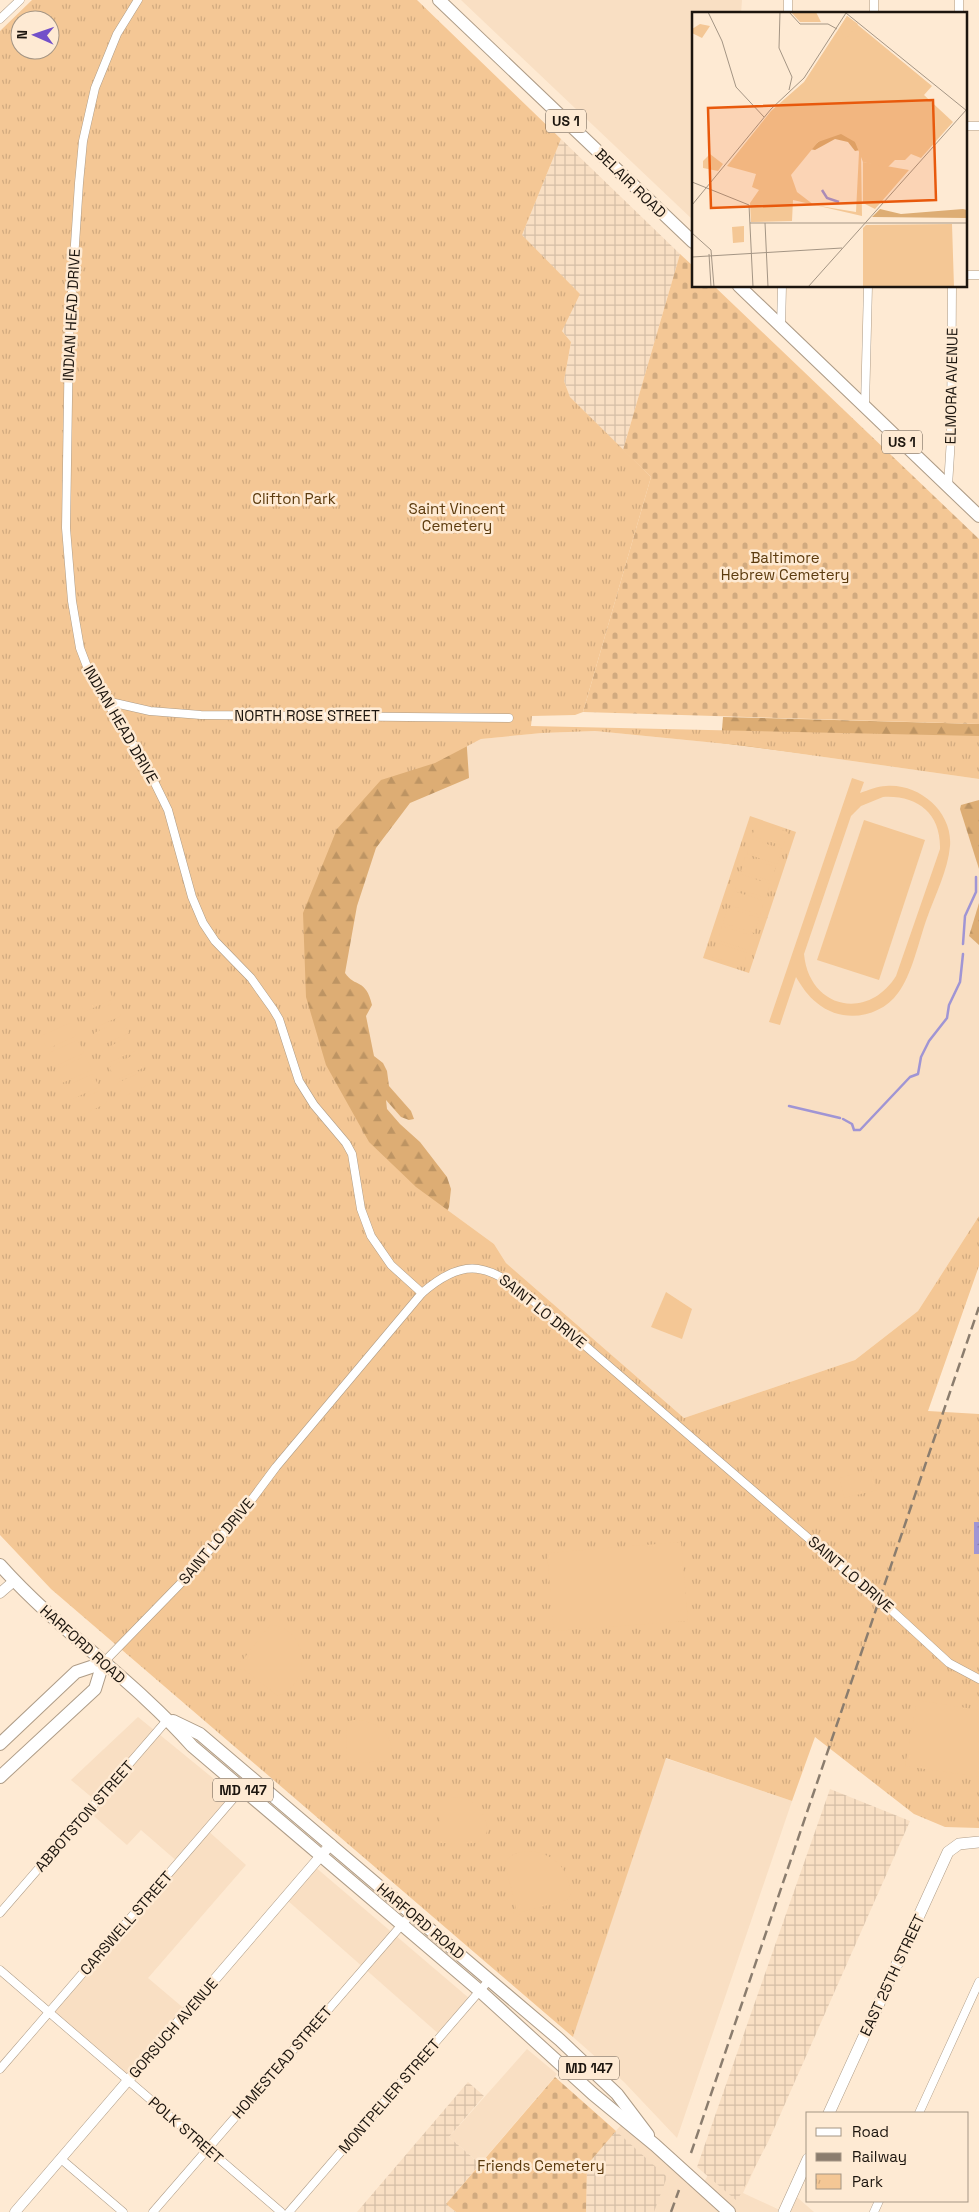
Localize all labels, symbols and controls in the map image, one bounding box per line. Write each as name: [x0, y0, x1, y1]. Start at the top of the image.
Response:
north arrow: [10, 10, 60, 60]
inset map: [692, 12, 966, 288]
text: N: [13, 30, 31, 40]
road number: US 1: [546, 110, 586, 132]
street label: BELAIR ROAD: [591, 144, 671, 222]
street label: INDIAN HEAD DRIVE: [58, 248, 84, 382]
street label: ELMORA AVENUE: [940, 327, 962, 445]
road number: US 1: [882, 431, 922, 454]
park label: Clifton Park: [252, 489, 336, 508]
park label: Saint Vincent Cemetery: [409, 499, 506, 535]
park label: Baltimore Hebrew Cemetery: [721, 548, 849, 584]
street label: INDIAN HEAD DRIVE: [80, 662, 162, 786]
street label: NORTH ROSE STREET: [234, 706, 380, 725]
street label: SAINT LO DRIVE: [495, 1270, 591, 1352]
street label: SAINT LO DRIVE: [174, 1494, 258, 1588]
street label: SAINT LO DRIVE: [804, 1532, 898, 1616]
street label: HARFORD ROAD: [36, 1601, 130, 1687]
street label: ABBOTSTON STREET: [31, 1756, 138, 1875]
road number: MD 147: [213, 1778, 273, 1802]
street label: CARSWELL STREET: [76, 1867, 177, 1979]
street label: HARFORD ROAD: [373, 1879, 469, 1963]
street label: EAST 25TH STREET: [855, 1911, 929, 2039]
street label: GORSUCH AVENUE: [124, 1974, 222, 2082]
street label: HOMESTEAD STREET: [228, 2002, 336, 2122]
street label: MONTPELIER STREET: [334, 2035, 444, 2157]
road number: MD 147: [559, 2056, 619, 2080]
street label: POLK STREET: [145, 2092, 227, 2168]
legend: [806, 2112, 969, 2202]
text: Road: [852, 2122, 889, 2141]
text: Railway: [852, 2147, 907, 2166]
park label: Friends Cemetery: [477, 2156, 605, 2175]
text: Park: [852, 2172, 883, 2191]

